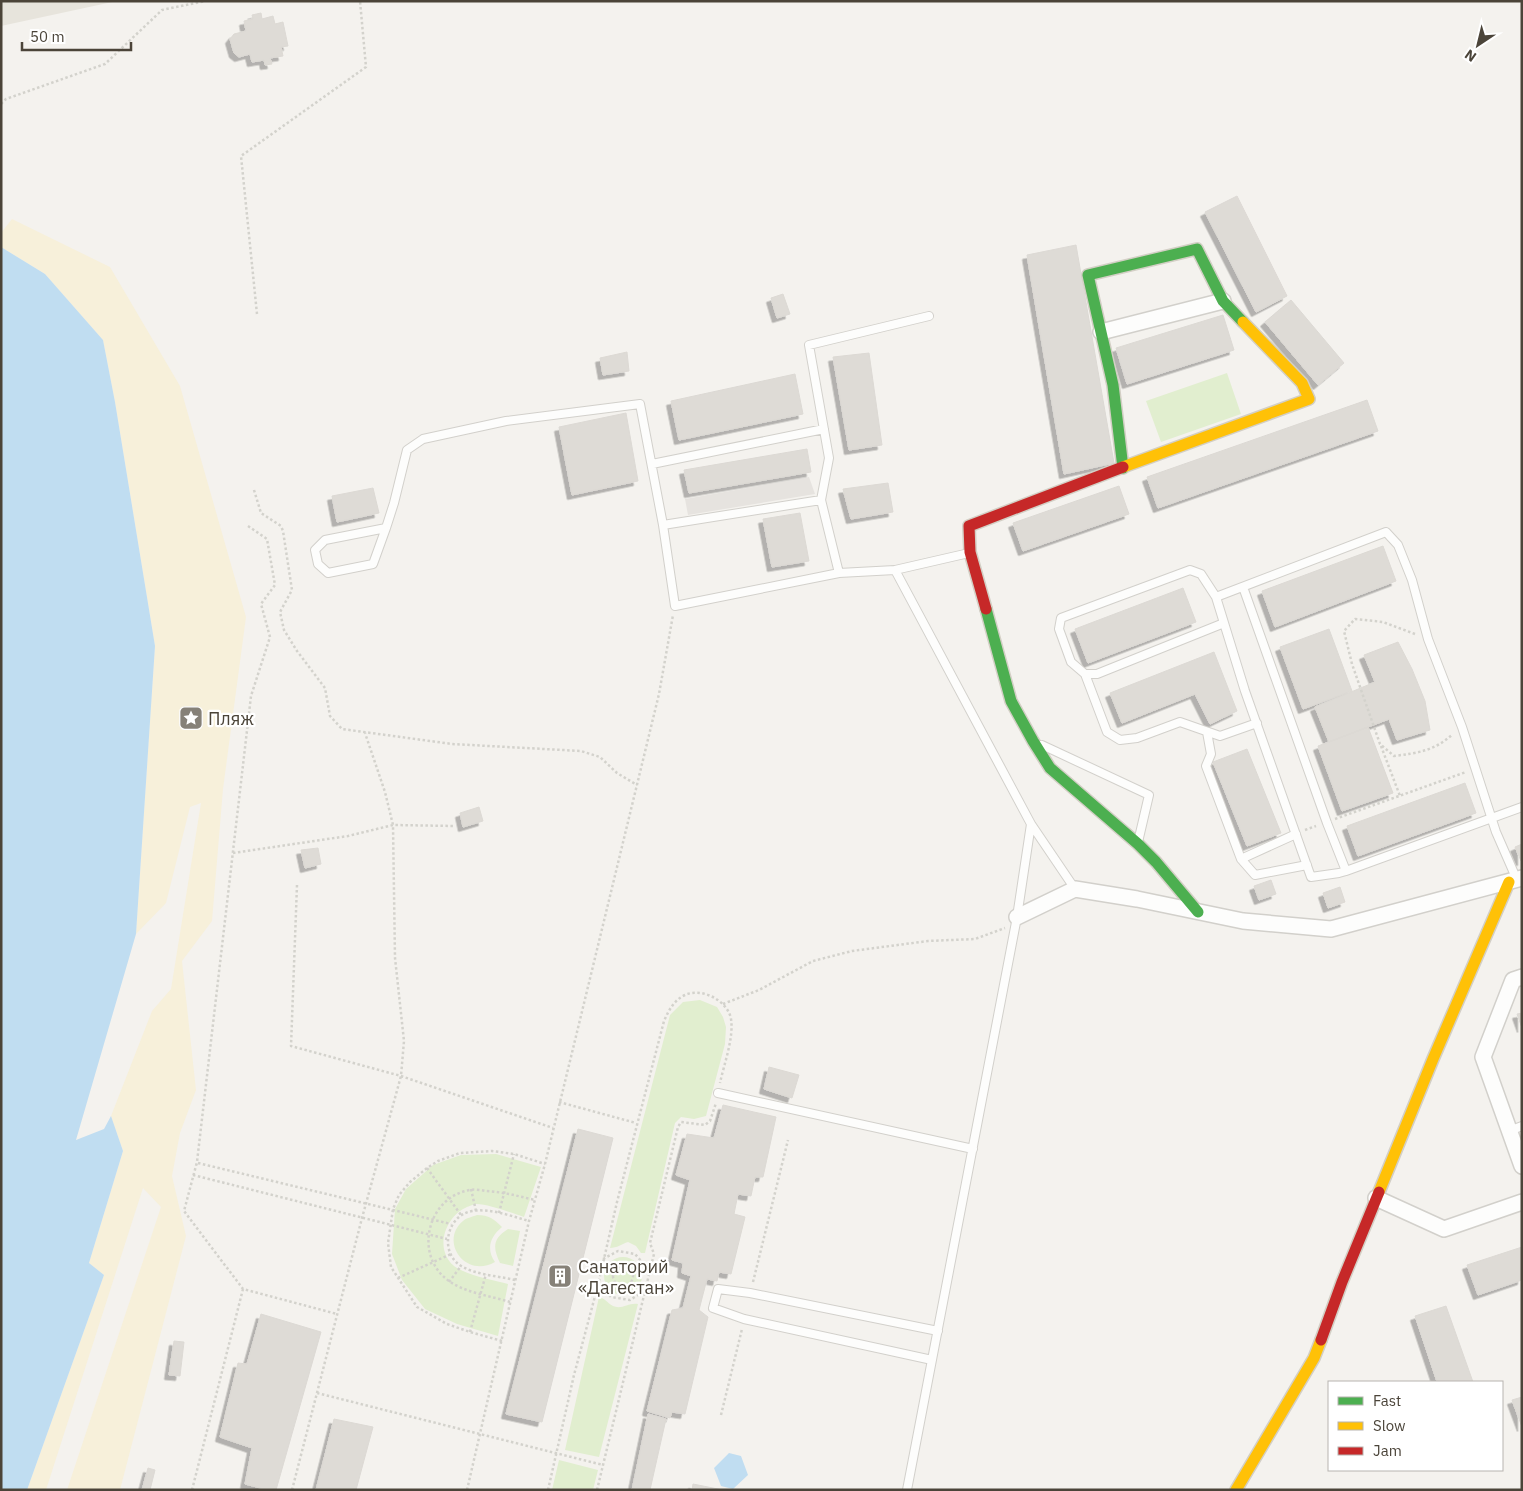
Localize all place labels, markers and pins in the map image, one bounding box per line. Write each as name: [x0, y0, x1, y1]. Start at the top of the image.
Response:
place icon: Пляж: [178, 705, 204, 731]
place label: Пляж: [208, 707, 254, 730]
place label: Санаторий «Дагестан»: [578, 1255, 674, 1299]
building icon: Санаторий «Дагестан»: [547, 1263, 573, 1289]

